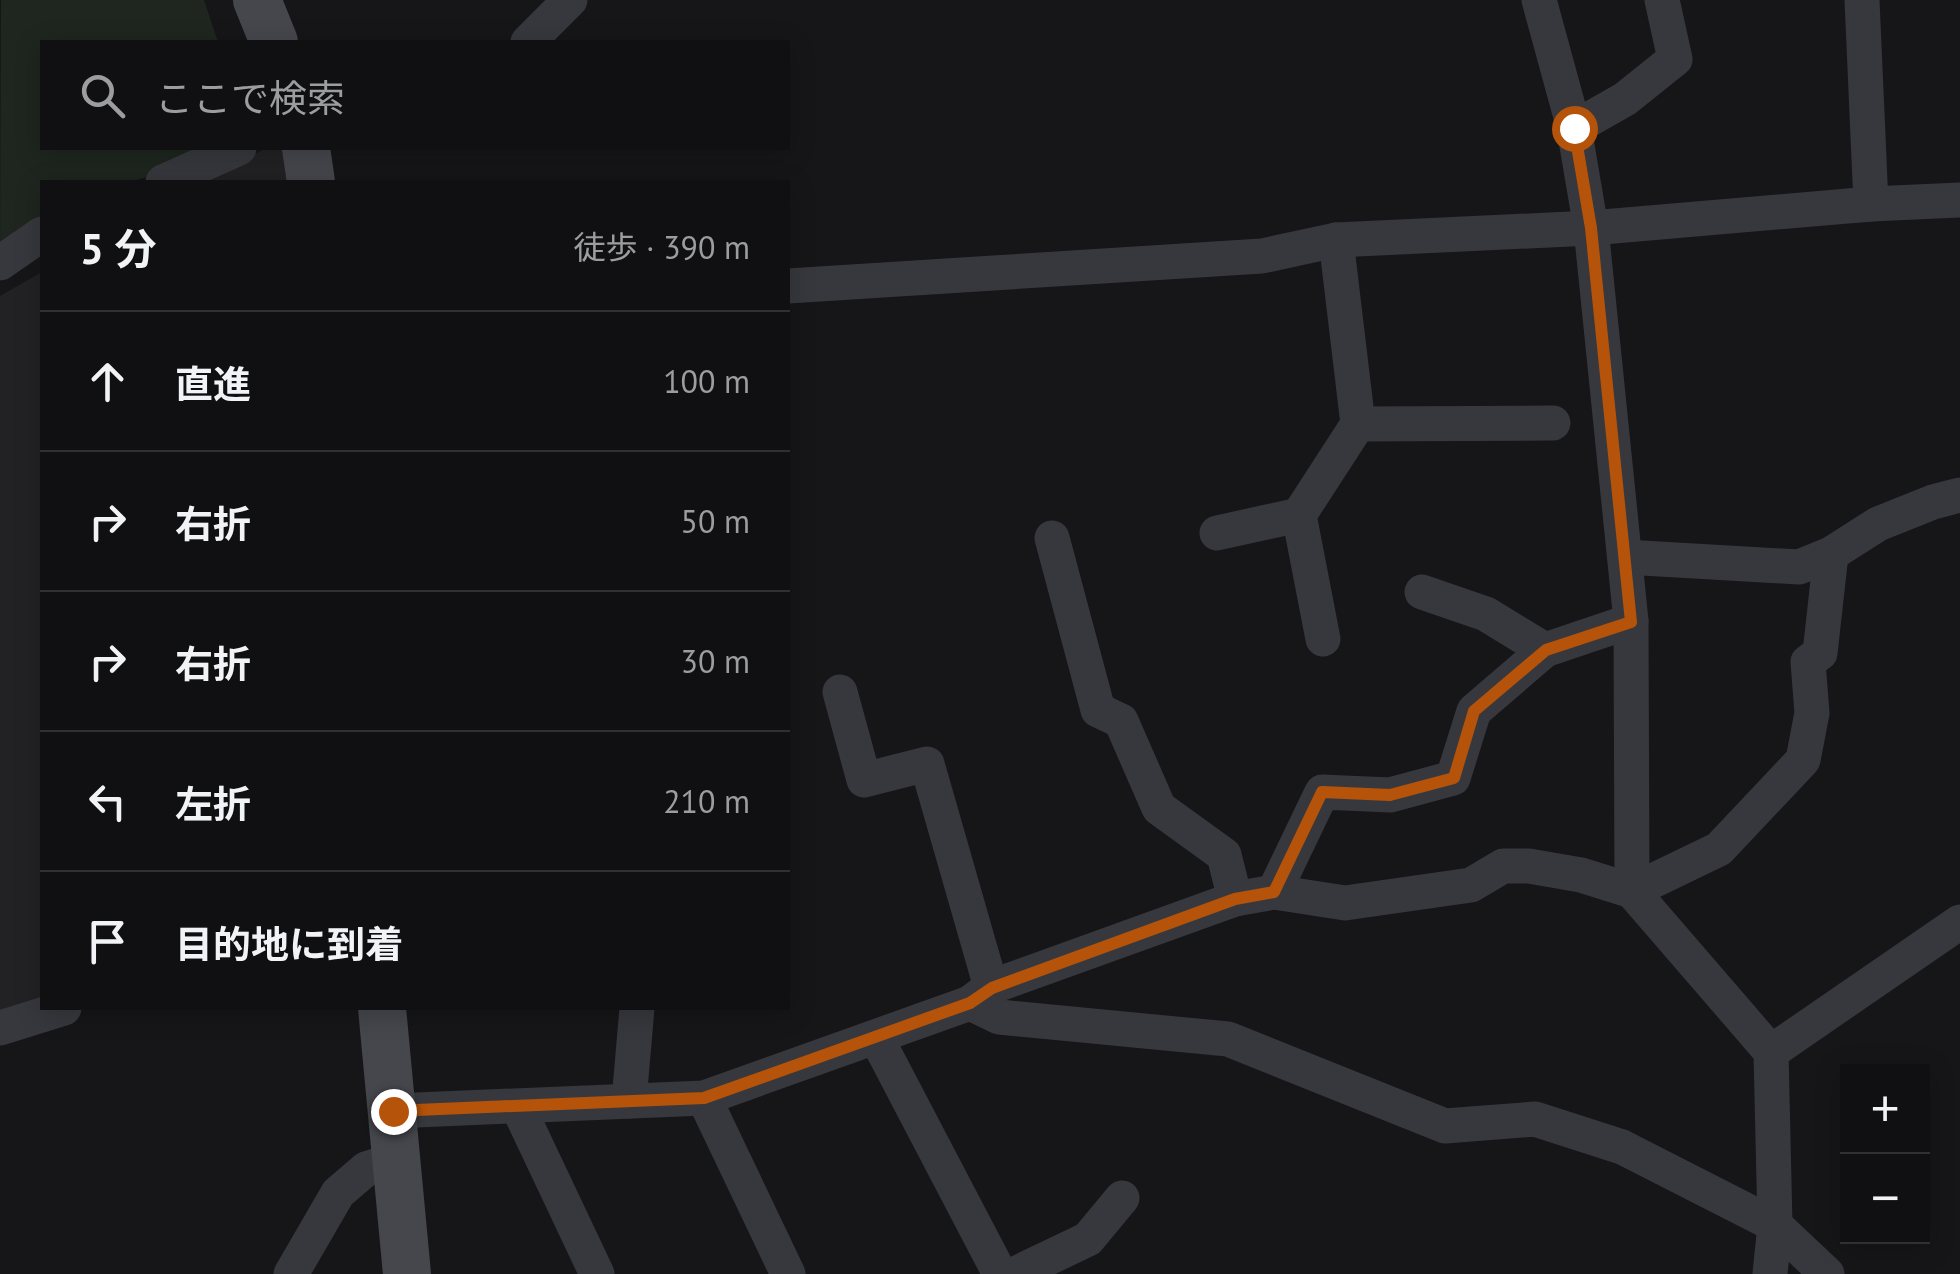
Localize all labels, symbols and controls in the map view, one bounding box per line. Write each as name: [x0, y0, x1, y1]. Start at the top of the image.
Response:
search box: [40, 40, 790, 150]
icon: search: [75, 68, 130, 123]
text: ここで検索: [155, 73, 345, 122]
route start: [1552, 106, 1598, 152]
text: 5 分: [80, 221, 156, 276]
text: 徒歩 · 390 m: [574, 226, 750, 268]
icon: ahead: [80, 354, 135, 409]
text: 直進: [175, 359, 251, 408]
text: 100 m: [663, 360, 750, 402]
icon: right: [80, 494, 135, 549]
text: 右折: [175, 499, 251, 548]
text: 50 m: [681, 500, 750, 542]
icon: right: [80, 634, 135, 689]
text: 右折: [175, 639, 251, 688]
text: 30 m: [681, 640, 750, 682]
icon: left: [80, 774, 135, 829]
text: 左折: [175, 779, 251, 828]
text: 210 m: [663, 780, 750, 822]
icon: arrive: [80, 914, 135, 969]
text: 目的地に到着: [175, 919, 403, 968]
map controls: [1840, 1064, 1930, 1244]
button: +: [1840, 1064, 1930, 1154]
route end: [371, 1089, 417, 1135]
button: −: [1840, 1154, 1930, 1244]

